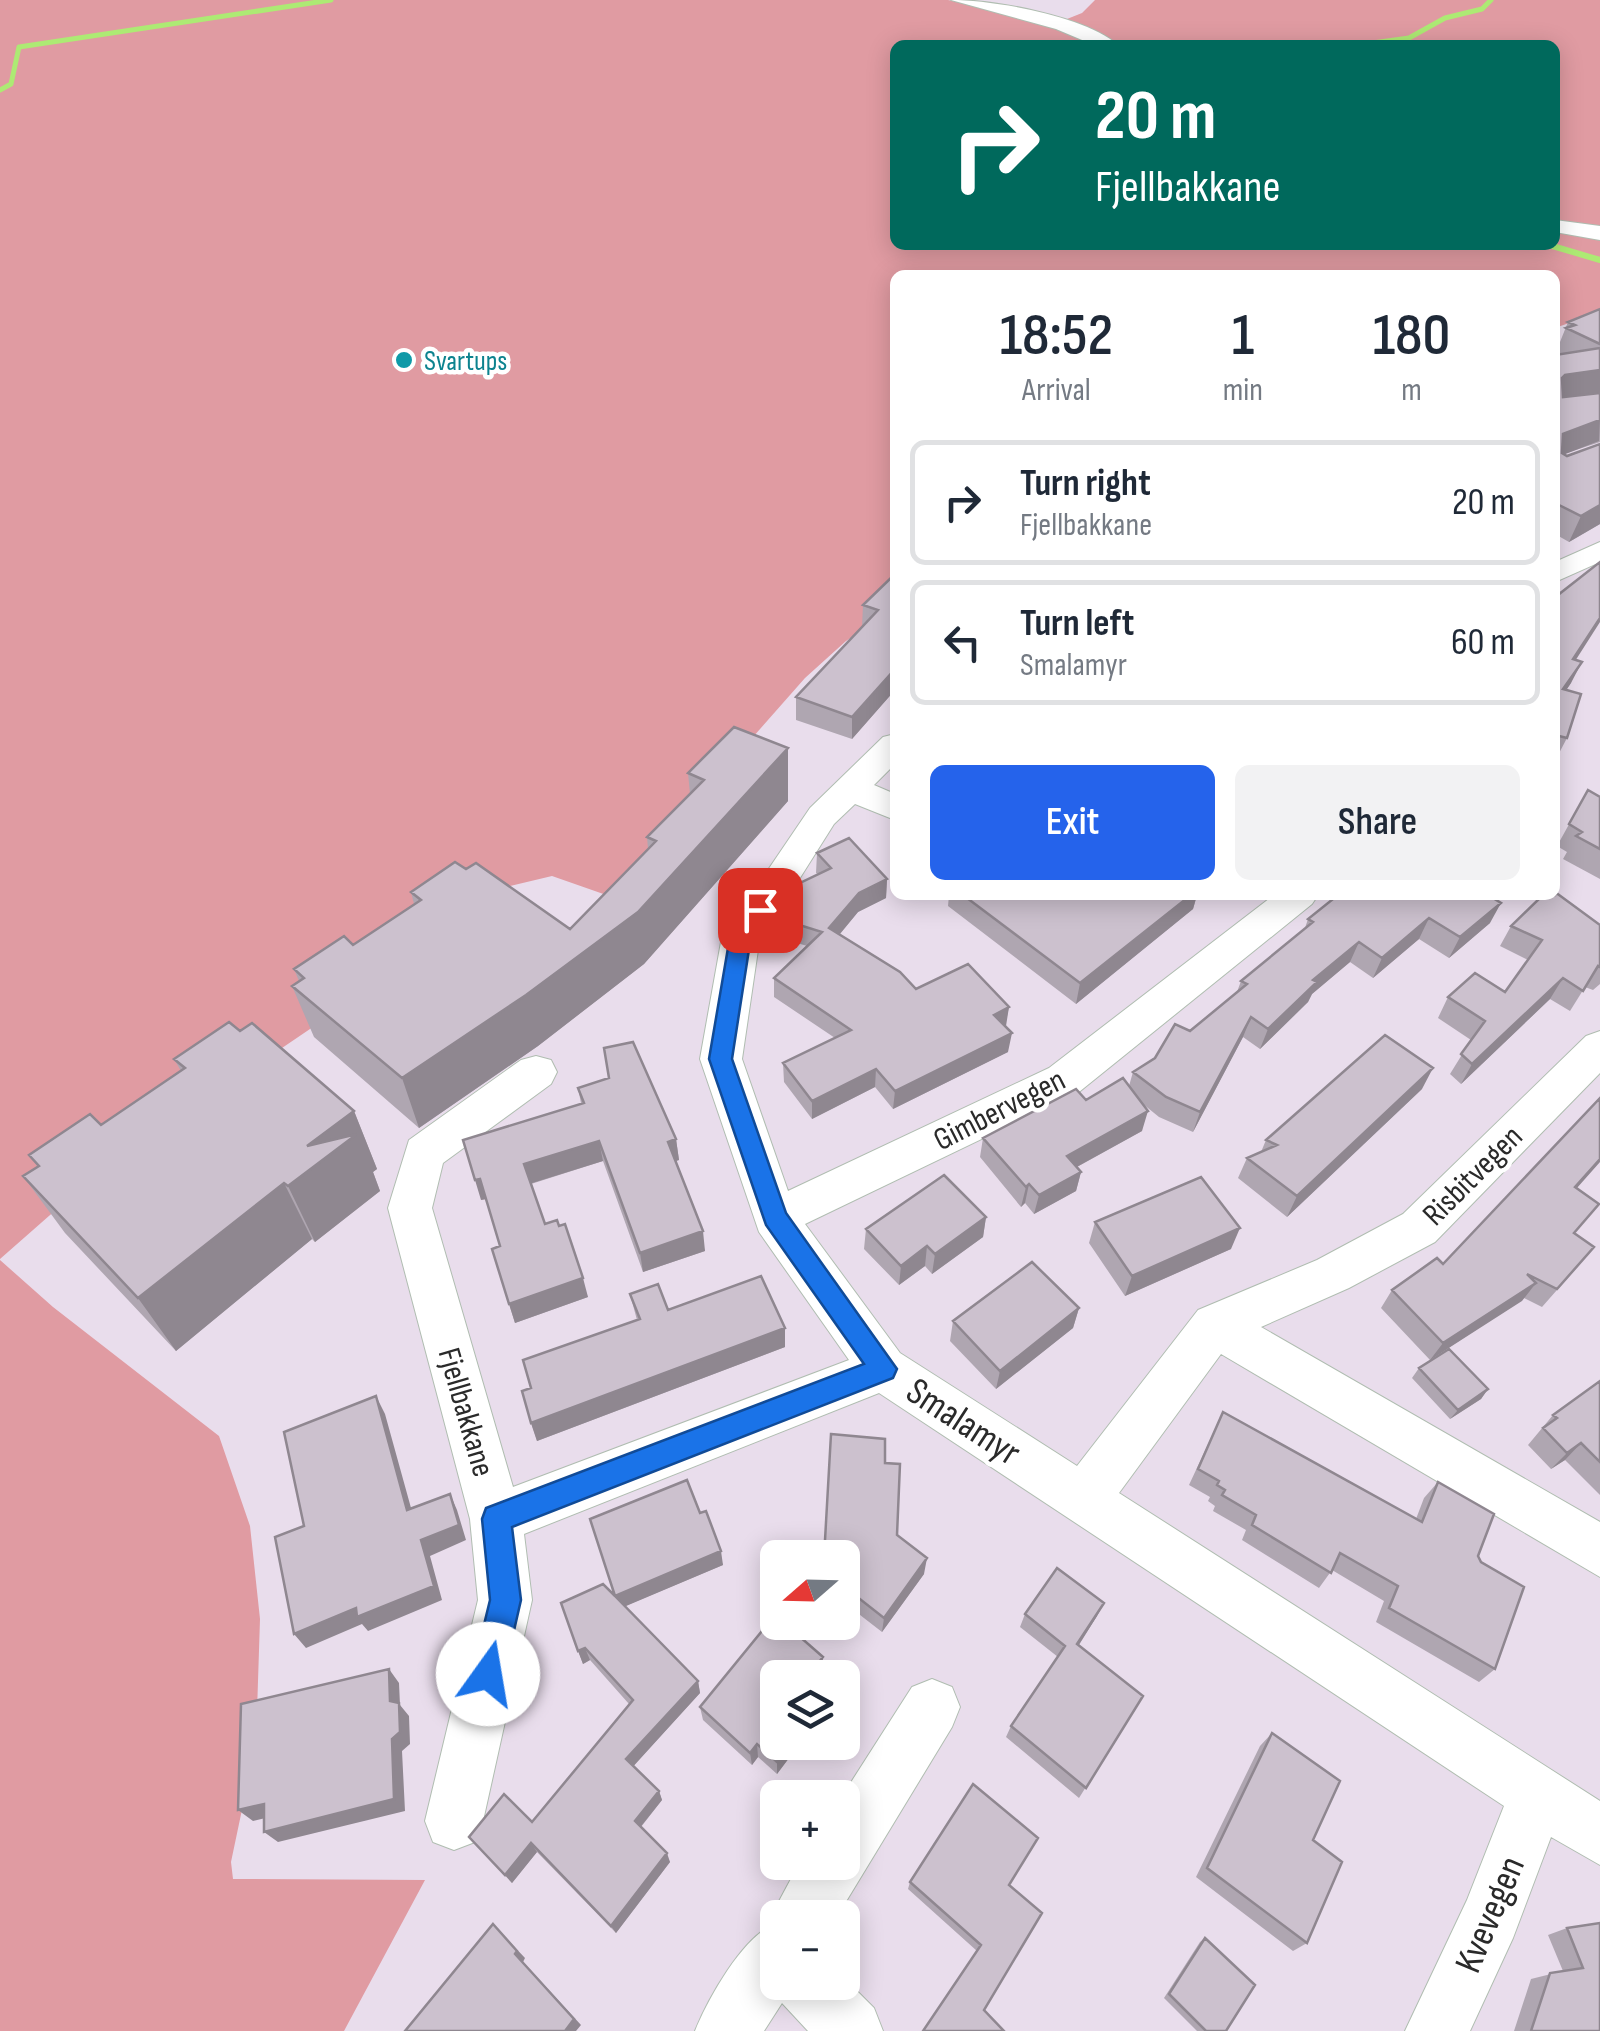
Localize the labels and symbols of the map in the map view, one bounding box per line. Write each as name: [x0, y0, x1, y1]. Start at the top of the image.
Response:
place label: Svartups: [424, 345, 507, 378]
marker: Svartups: [393, 349, 415, 371]
pin: [718, 868, 803, 953]
street label: Gimbervegen: [927, 1061, 1072, 1160]
street label: Risbitvegen: [1415, 1118, 1531, 1234]
street label: Fjellbakkane: [429, 1344, 502, 1481]
street label: Smalamyr: [898, 1369, 1029, 1476]
north arrow: [760, 1540, 860, 1640]
position arrow: [436, 1622, 540, 1726]
street label: Kvevegen: [1446, 1850, 1535, 1979]

